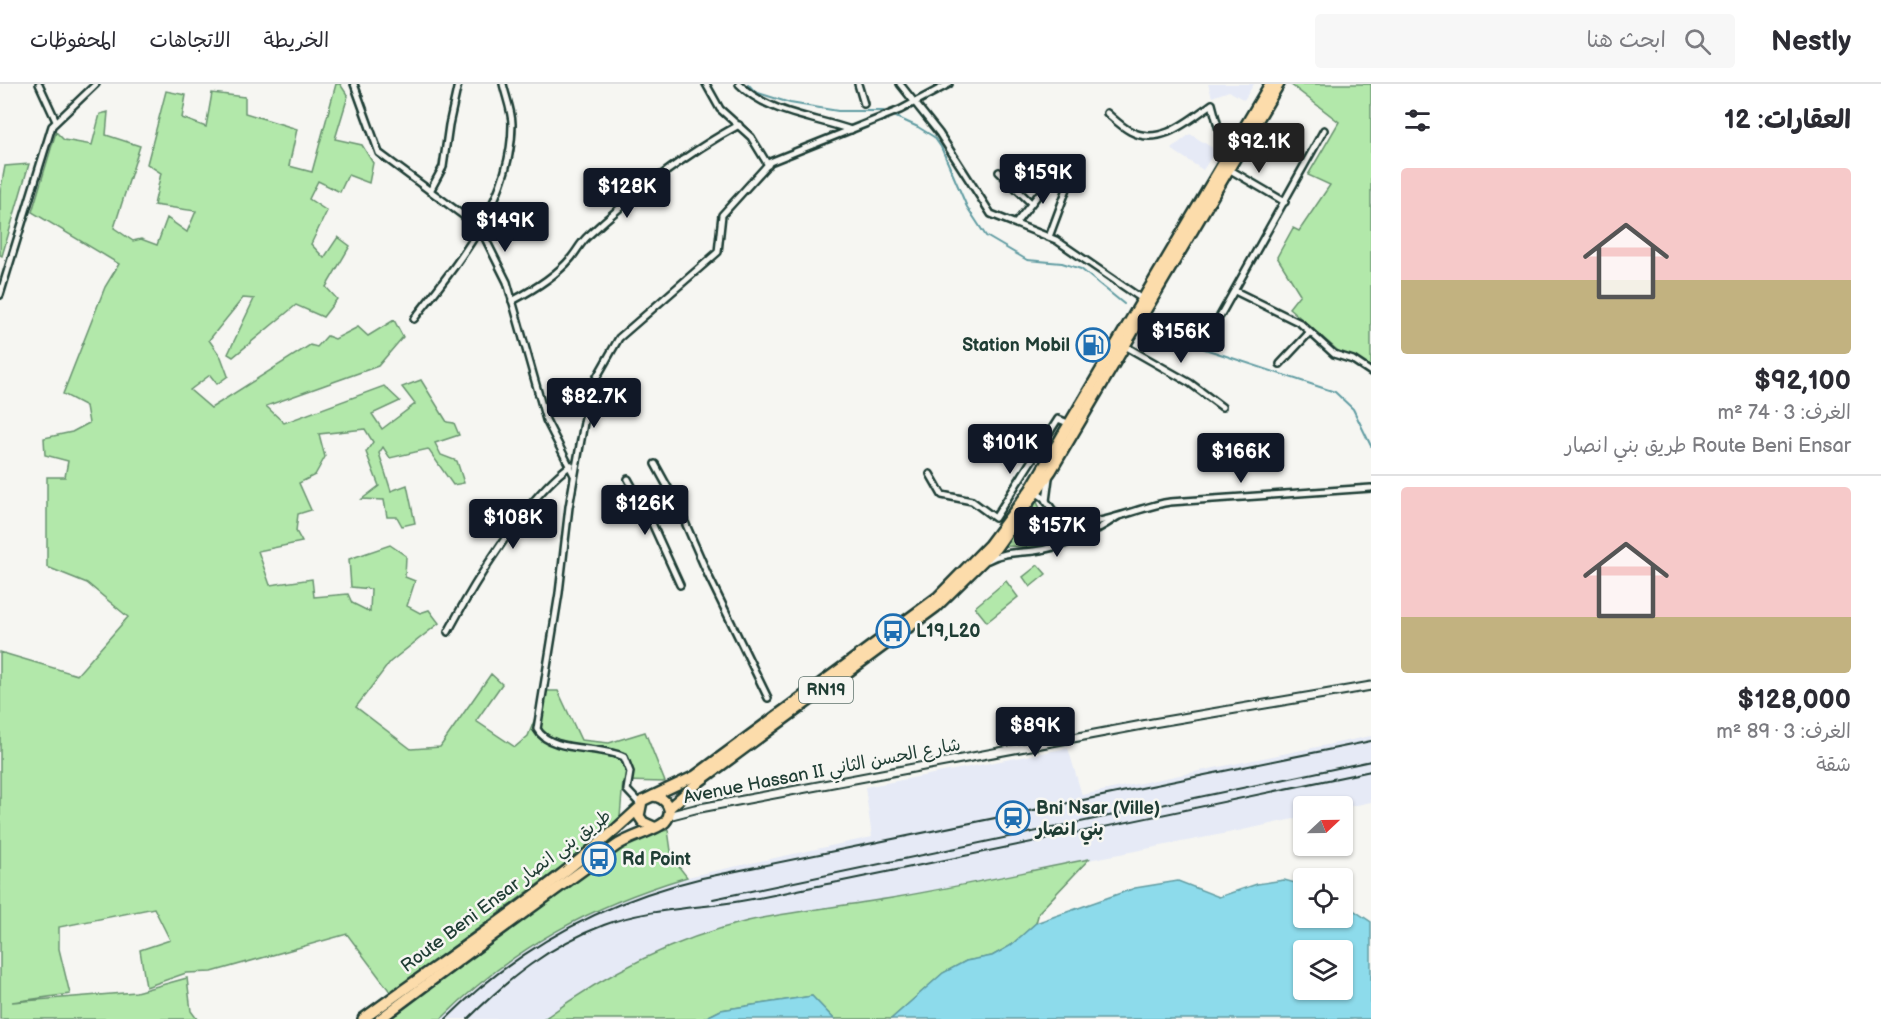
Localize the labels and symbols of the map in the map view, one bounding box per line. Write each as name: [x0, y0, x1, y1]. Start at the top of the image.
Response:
pin: $92.1K: [1210, 123, 1308, 174]
pin: $159K: [1001, 154, 1085, 205]
pin: $128K: [585, 168, 669, 219]
pin: $149K: [463, 202, 547, 253]
pin: $156K: [1139, 313, 1223, 364]
fuel station icon: Station Mobil: [1075, 327, 1111, 363]
place label: Station Mobil: [962, 335, 1070, 356]
pin: $82.7K: [545, 378, 643, 429]
pin: $101K: [968, 424, 1052, 475]
pin: $166K: [1199, 433, 1283, 484]
pin: $126K: [603, 485, 687, 536]
pin: $108K: [471, 499, 555, 550]
pin: $157K: [1015, 507, 1099, 558]
bus stop icon: L19,L20: [875, 613, 911, 649]
place label: L19,L20: [916, 621, 981, 642]
road number: RN19: [799, 677, 853, 703]
pin: $89K: [999, 707, 1071, 758]
street label: Avenue Hassan II شارع الحسن الثاني: [682, 734, 963, 813]
north arrow: [1293, 796, 1353, 856]
place label: Bni Nsar (Ville) بني انصار: [1034, 798, 1160, 845]
station icon: Bni Nsar (Ville) بني انصار: [995, 800, 1031, 836]
street label: Route Beni Ensar طريق بني انصار: [397, 805, 618, 981]
bus stop icon: Rd Point: [581, 841, 617, 877]
place label: Rd Point: [622, 849, 691, 870]

